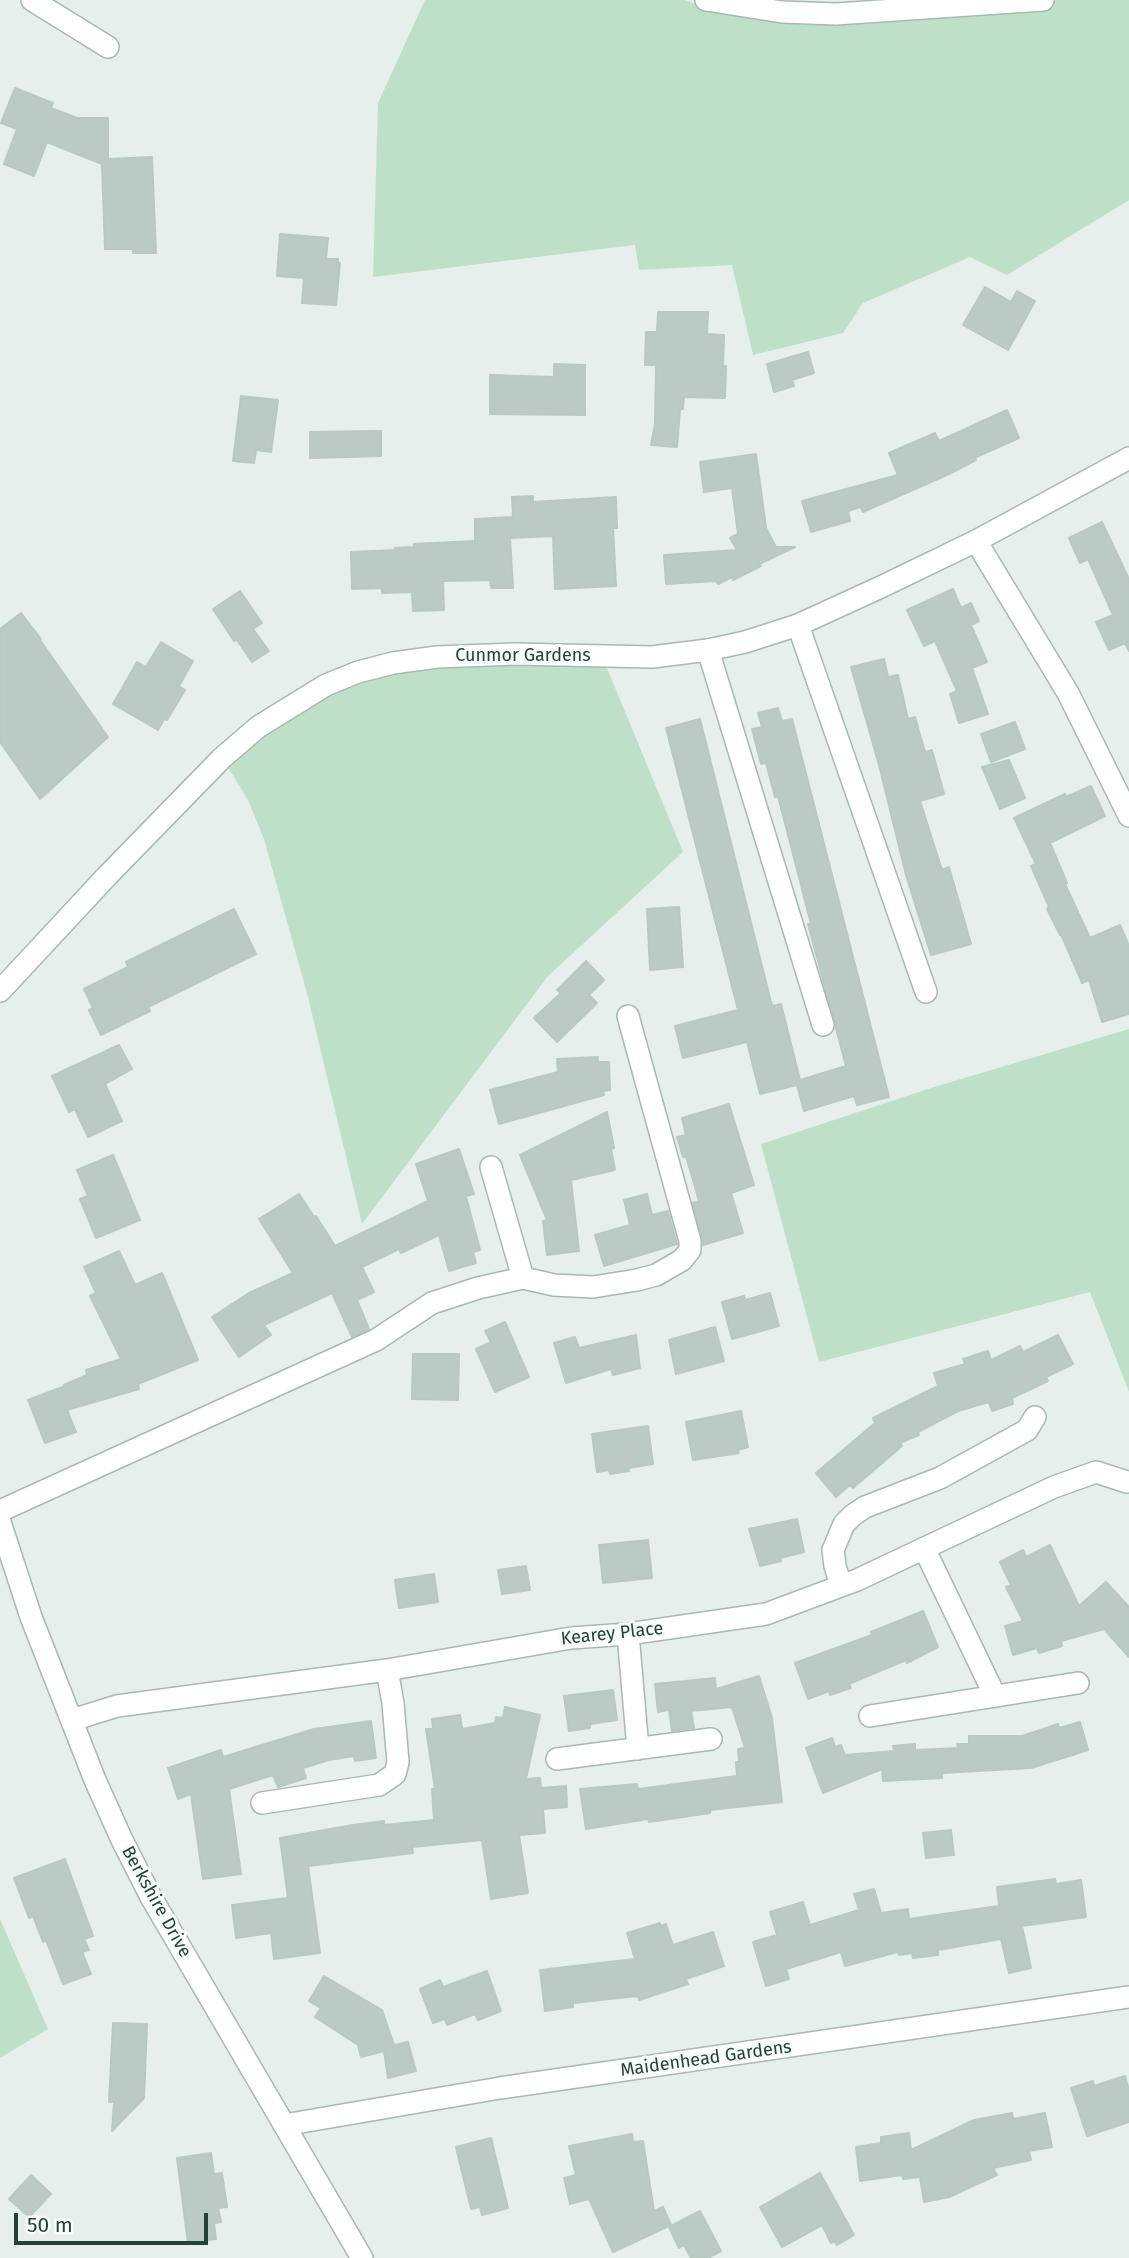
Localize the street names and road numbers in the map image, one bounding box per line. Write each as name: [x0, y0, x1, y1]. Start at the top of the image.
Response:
street label: Cunmor Gardens: [455, 645, 591, 667]
street label: Kearey Place: [560, 1618, 664, 1650]
street label: Berkshire Drive: [116, 1843, 196, 1961]
street label: Maidenhead Gardens: [619, 2036, 793, 2082]

